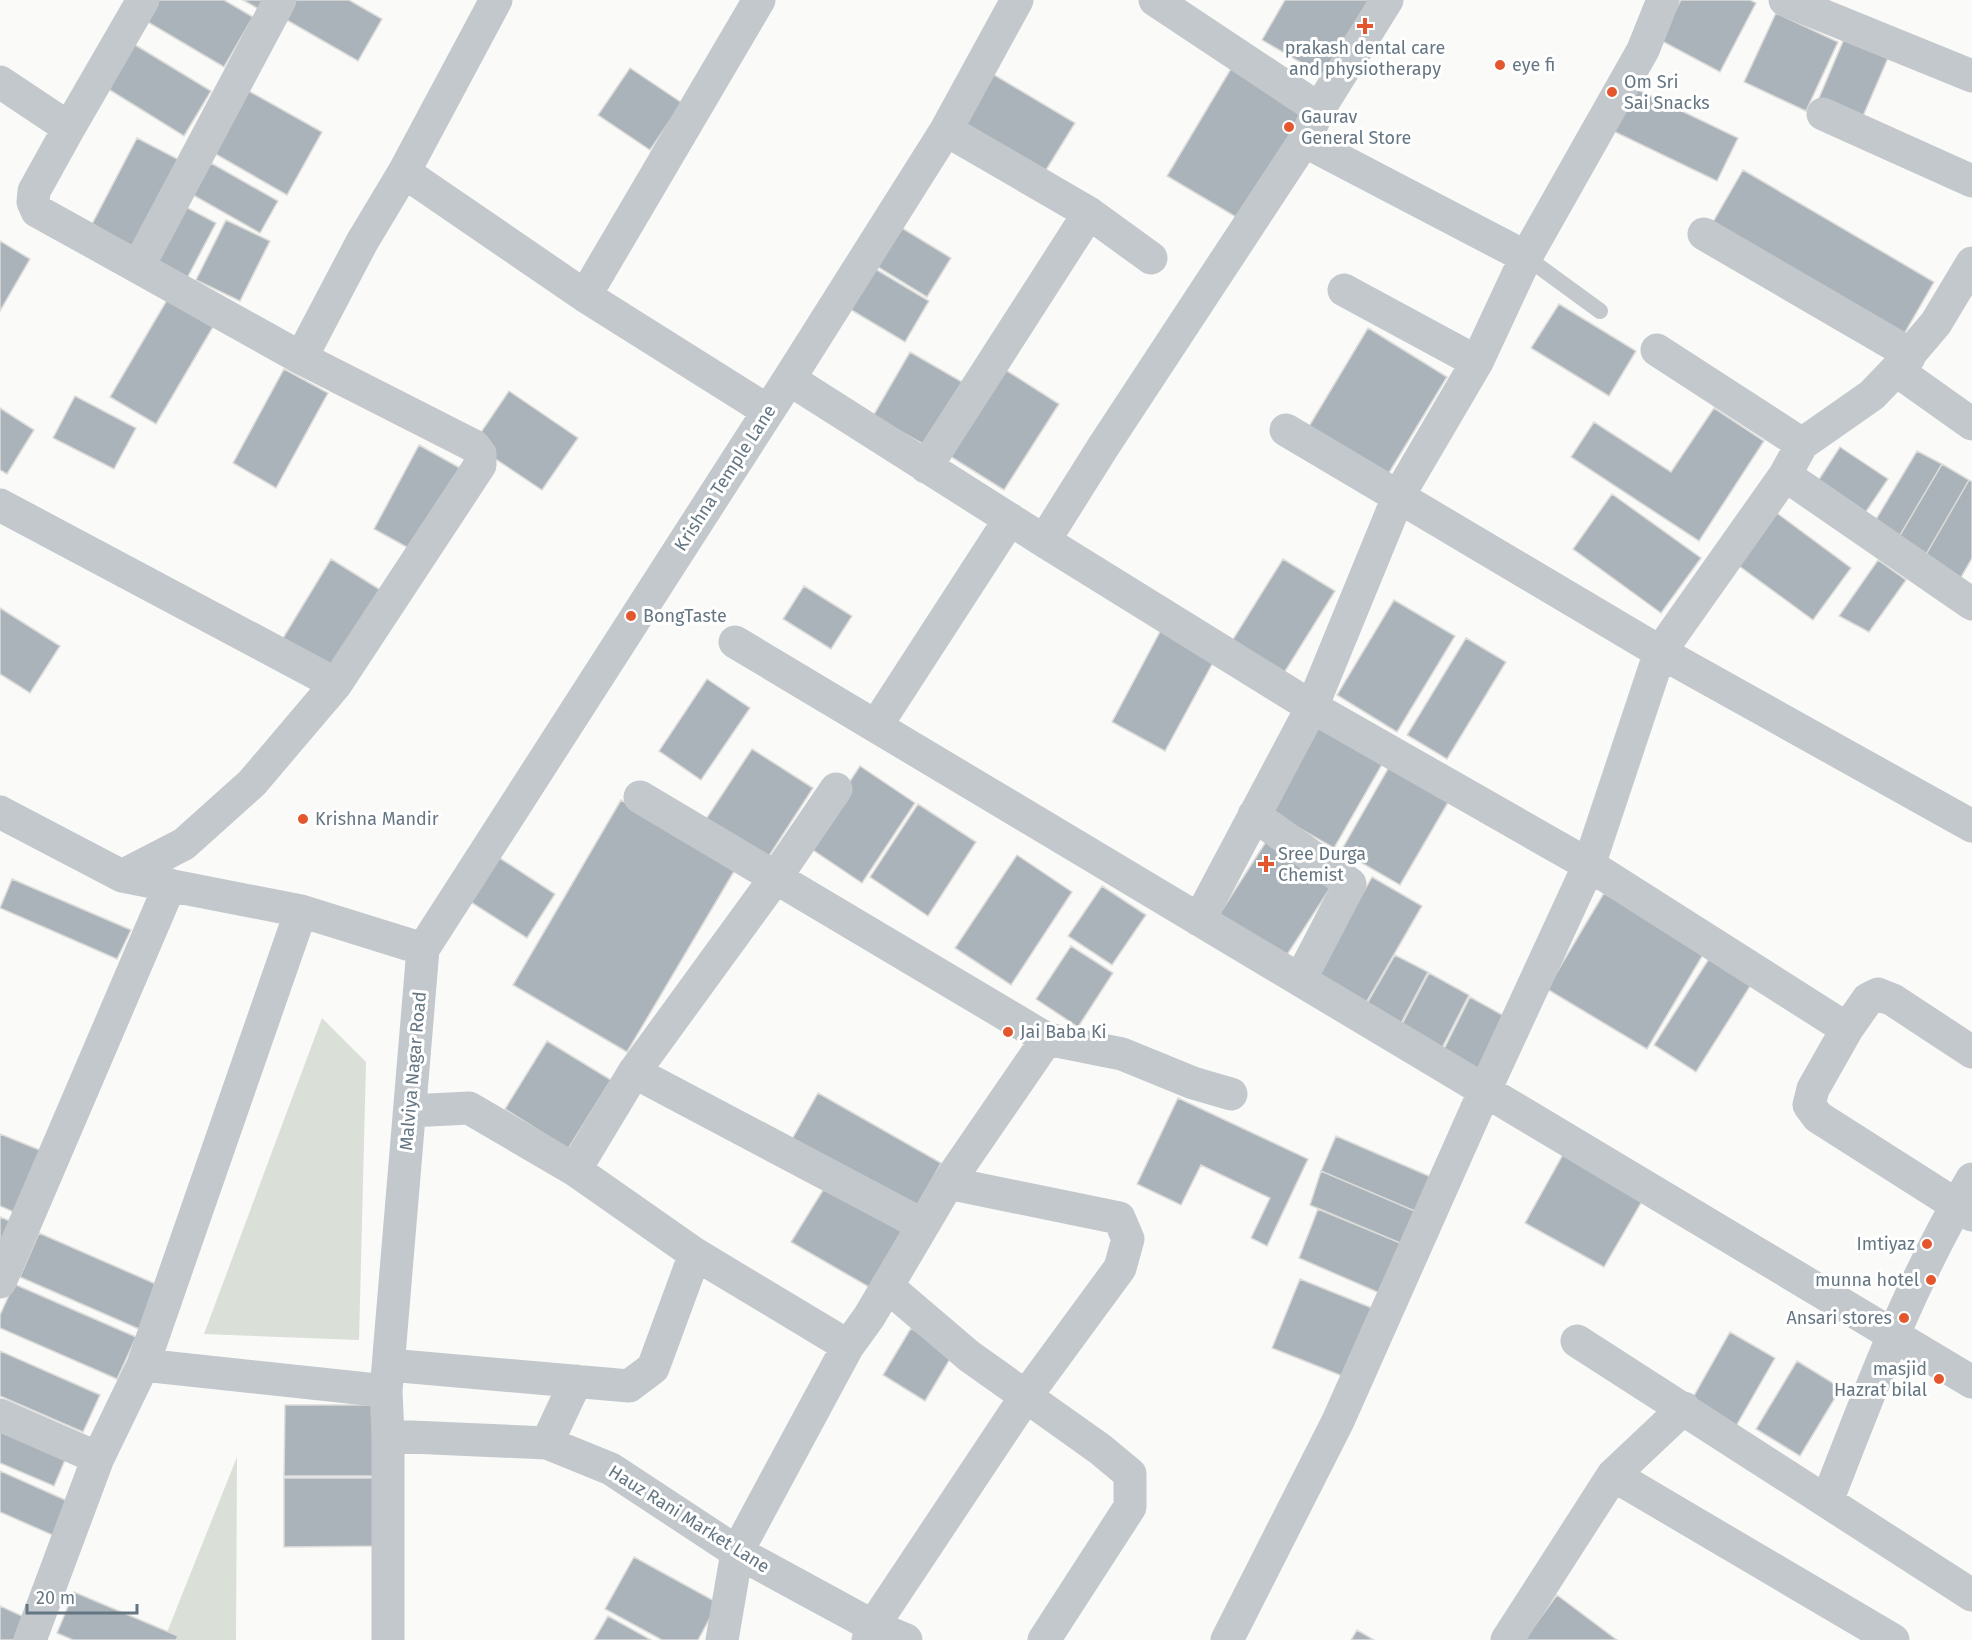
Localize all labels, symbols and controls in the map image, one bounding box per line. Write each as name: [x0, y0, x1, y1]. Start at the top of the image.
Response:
marker: prakash dental care and physiotherapy: [1356, 17, 1374, 35]
place label: prakash dental care and physiotherapy: [1285, 37, 1445, 80]
place label: eye fi: [1512, 54, 1555, 76]
marker: eye fi: [1493, 58, 1507, 72]
place label: Om Sri Sai Snacks: [1624, 71, 1710, 114]
marker: Om Sri Sai Snacks: [1605, 85, 1619, 99]
place label: Gaurav General Store: [1301, 106, 1411, 149]
marker: Gaurav General Store: [1282, 120, 1296, 134]
street label: Krishna Temple Lane: [670, 401, 780, 555]
place label: BongTaste: [643, 605, 727, 627]
marker: BongTaste: [624, 609, 638, 623]
place label: Krishna Mandir: [315, 808, 439, 830]
marker: Krishna Mandir: [296, 812, 310, 826]
place label: Sree Durga Chemist: [1278, 843, 1366, 886]
marker: Sree Durga Chemist: [1259, 857, 1273, 871]
street label: Malviya Nagar Road: [395, 990, 431, 1152]
place label: Jai Baba Ki: [1020, 1021, 1107, 1043]
marker: Jai Baba Ki: [1001, 1025, 1015, 1039]
place label: Imtiyaz: [1856, 1233, 1915, 1255]
marker: Imtiyaz: [1920, 1237, 1934, 1251]
place label: munna hotel: [1815, 1269, 1919, 1291]
marker: munna hotel: [1924, 1273, 1938, 1287]
place label: Ansari stores: [1787, 1307, 1892, 1329]
marker: Ansari stores: [1897, 1311, 1911, 1325]
place label: masjid Hazrat bilal: [1834, 1358, 1927, 1401]
marker: masjid Hazrat bilal: [1932, 1372, 1946, 1386]
street label: Hauz Rani Market Lane: [604, 1460, 774, 1578]
scale bar: [27, 1577, 136, 1615]
text: 20 m: [36, 1587, 75, 1609]

